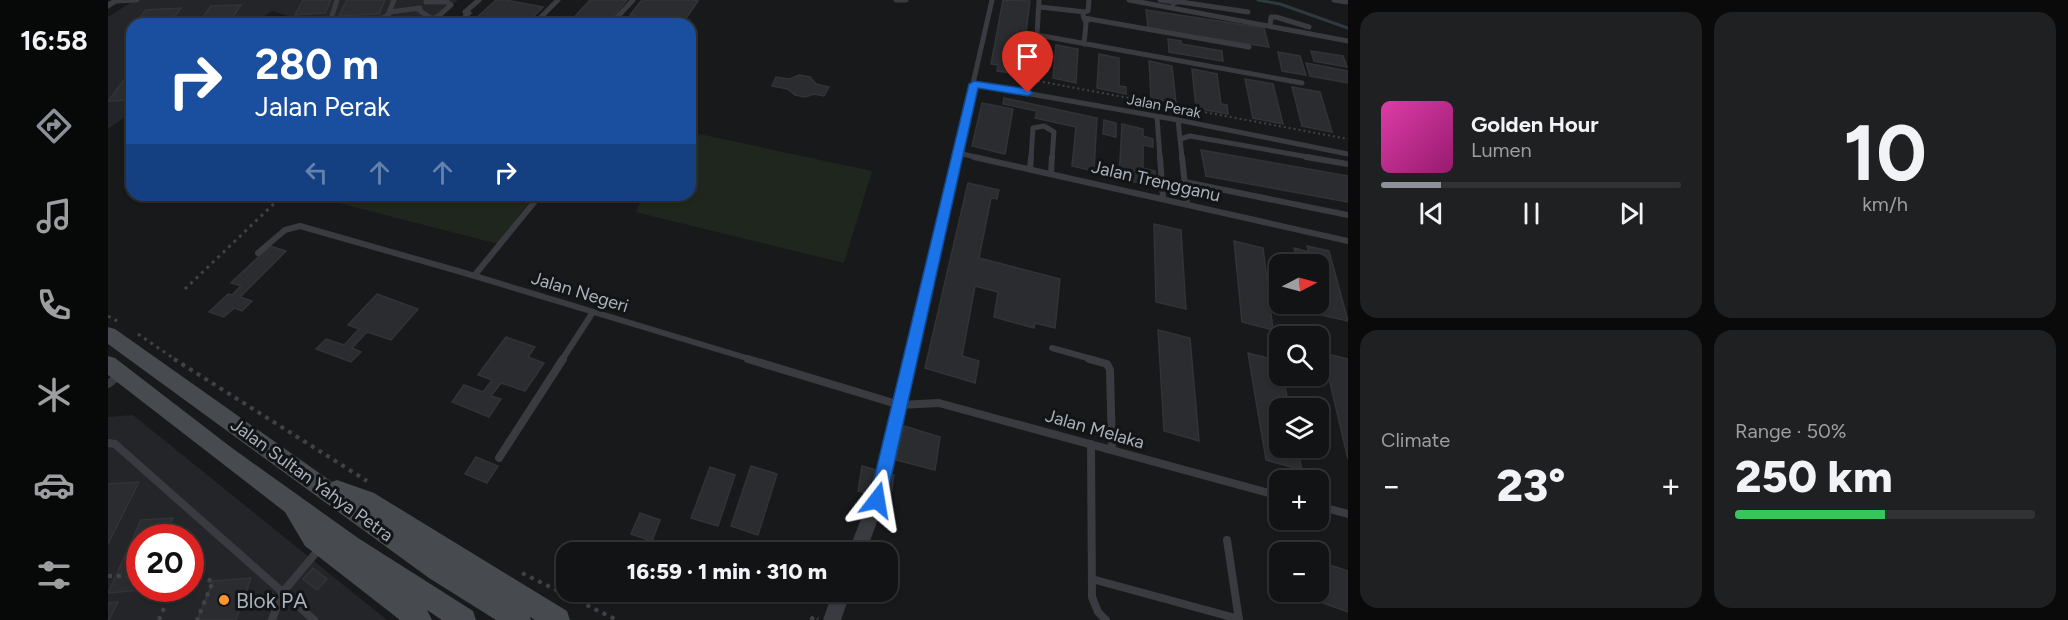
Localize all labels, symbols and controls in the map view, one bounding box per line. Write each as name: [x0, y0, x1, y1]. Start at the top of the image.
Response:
text: 16:58: [20, 24, 88, 57]
pin: [1002, 31, 1053, 93]
text: 280 m: [255, 39, 379, 90]
icon: arrive: [1011, 40, 1044, 73]
icon: right: [156, 42, 234, 120]
text: Jalan Perak: [255, 90, 390, 123]
street label: Jalan Perak: [1125, 90, 1203, 122]
icon: directions: [33, 105, 75, 147]
text: 10: [1843, 106, 1927, 200]
text: Golden Hour: [1471, 111, 1599, 138]
text: Lumen: [1471, 138, 1532, 162]
street label: Jalan Trengganu: [1089, 155, 1223, 207]
icon: left: [300, 156, 333, 189]
icon: ahead: [363, 156, 396, 189]
icon: ahead: [426, 156, 459, 189]
icon: right: [489, 156, 522, 189]
text: km/h: [1862, 192, 1908, 216]
icon: music: [33, 195, 75, 237]
icon: previous: [1415, 197, 1448, 230]
icon: pause: [1515, 197, 1548, 230]
icon: next: [1615, 197, 1648, 230]
north arrow: [1269, 254, 1329, 314]
map controls: [1269, 254, 1329, 602]
street label: Jalan Negeri: [529, 267, 631, 317]
icon: phone: [33, 284, 75, 326]
button: search: [1269, 326, 1329, 386]
icon: climate: [33, 374, 75, 416]
button: layers: [1269, 398, 1329, 458]
street label: Jalan Melaka: [1043, 404, 1147, 454]
street label: Jalan Sultan Yahya Petra: [226, 414, 398, 546]
text: Range · 50%: [1735, 419, 1847, 443]
text: Climate: [1381, 428, 1450, 452]
text: 250 km: [1735, 449, 1893, 503]
text: 23°: [1497, 458, 1565, 512]
icon: car: [33, 464, 75, 506]
text: −: [1381, 466, 1402, 505]
text: +: [1660, 466, 1681, 505]
position arrow: [845, 468, 909, 532]
button: +: [1269, 470, 1329, 530]
speed limit sign: 20: [126, 524, 204, 602]
button: −: [1269, 542, 1329, 602]
icon: filters: [33, 554, 75, 596]
text: 16:59 · 1 min · 310 m: [627, 558, 827, 585]
place label: Blok PA: [236, 588, 307, 613]
marker: Blok PA: [217, 593, 231, 607]

